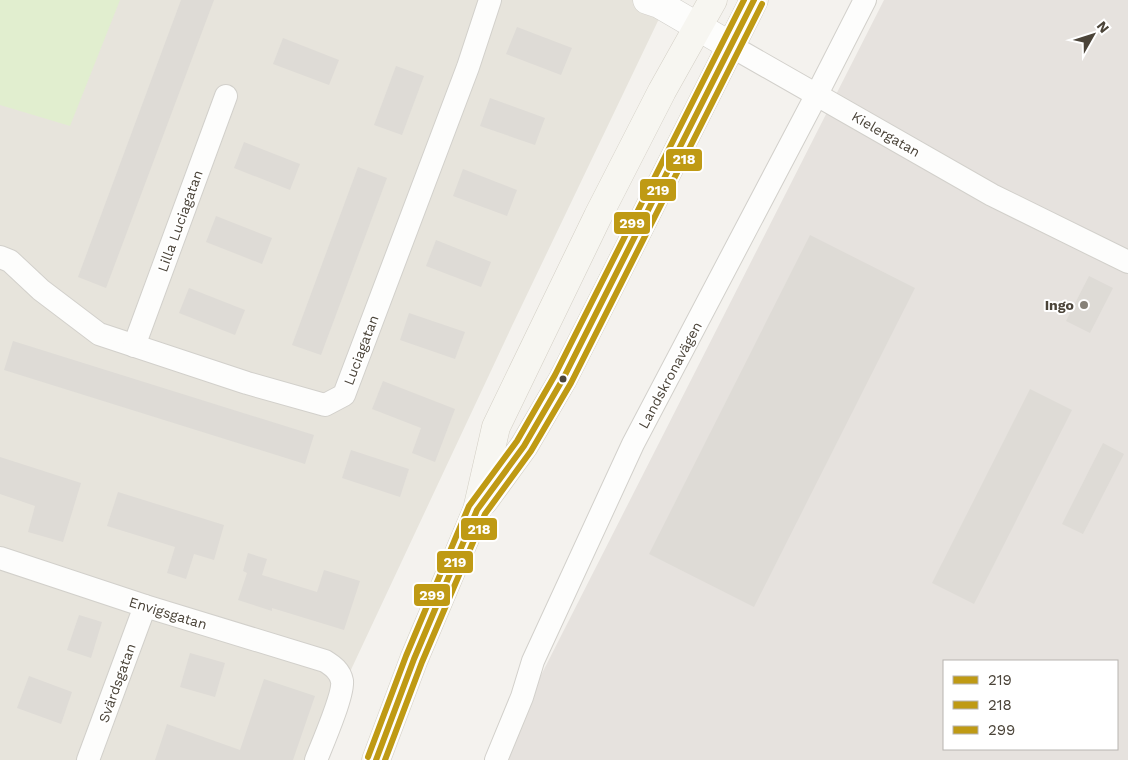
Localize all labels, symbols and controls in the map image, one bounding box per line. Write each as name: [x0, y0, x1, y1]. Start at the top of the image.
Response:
north arrow: [1068, 10, 1118, 60]
text: N: [1094, 18, 1113, 36]
street label: Kielergatan: [849, 108, 923, 160]
line badge: 218: [665, 148, 703, 172]
text: 218: [672, 151, 696, 167]
street label: Lilla Luciagatan: [154, 168, 206, 274]
line badge: 219: [639, 178, 677, 202]
text: 219: [646, 182, 670, 198]
line badge: 299: [613, 211, 651, 235]
text: 299: [619, 215, 645, 231]
place label: Ingo: [1045, 297, 1074, 313]
marker: Ingo: [1078, 299, 1090, 311]
street label: Luciagatan: [340, 313, 382, 387]
street label: Landskronavägen: [635, 319, 705, 431]
unlabelled marker: [558, 374, 568, 384]
line badge: 218: [460, 517, 498, 541]
text: 218: [467, 521, 491, 537]
line badge: 219: [436, 550, 474, 574]
text: 219: [443, 554, 467, 570]
line badge: 299: [413, 583, 451, 607]
text: 299: [419, 587, 445, 603]
street label: Envigsgatan: [127, 594, 209, 632]
street label: Svärdsgatan: [95, 641, 139, 725]
legend: [943, 660, 1118, 750]
text: 219: [988, 671, 1012, 689]
text: 218: [988, 696, 1012, 714]
text: 299: [988, 721, 1015, 739]

